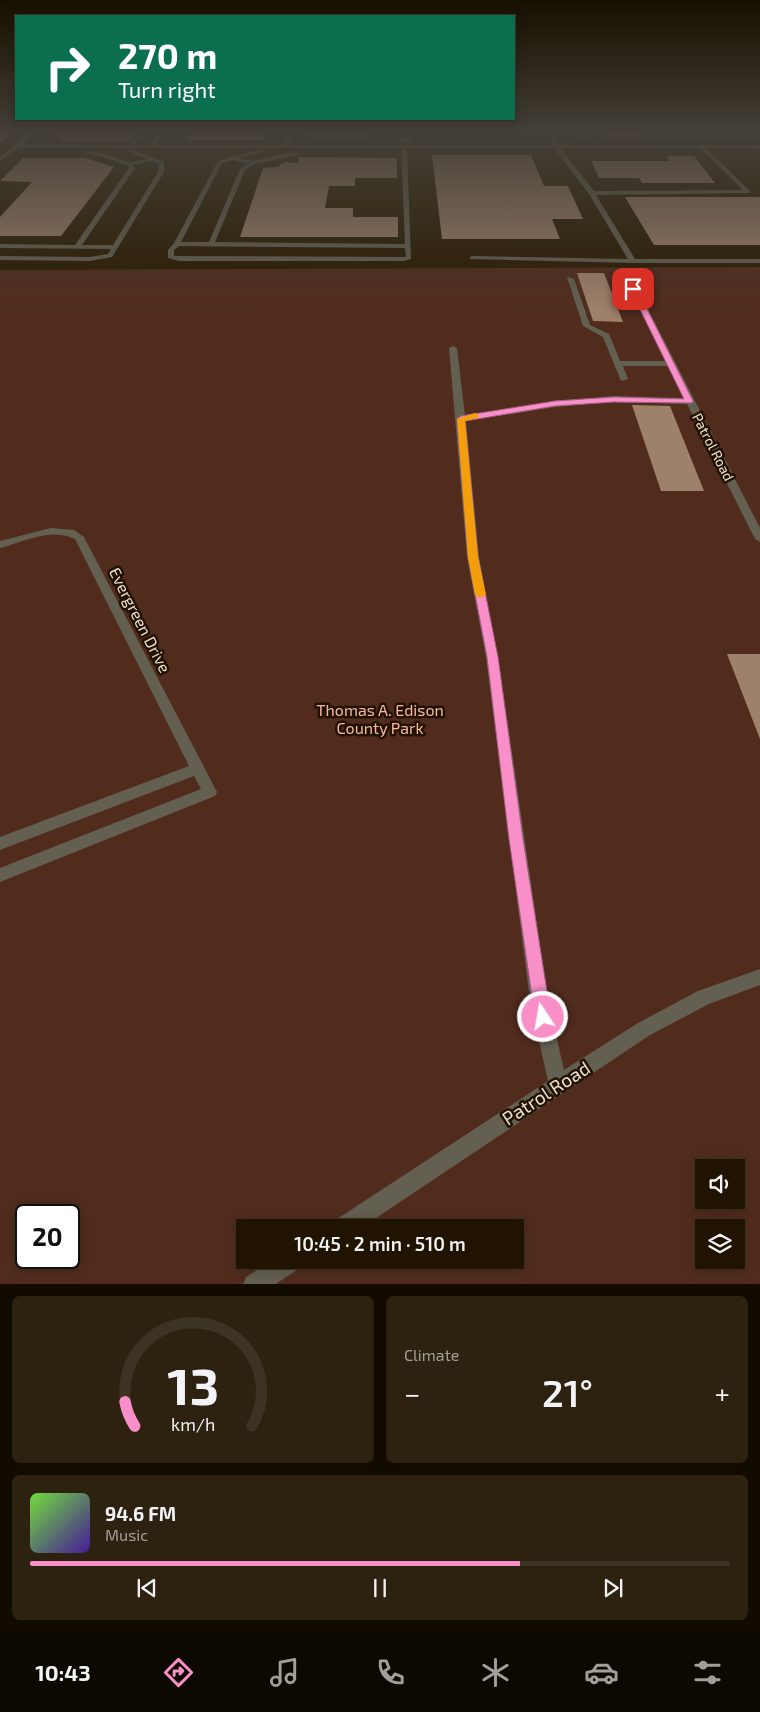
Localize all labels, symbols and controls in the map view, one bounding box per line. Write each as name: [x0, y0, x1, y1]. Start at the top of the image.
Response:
text: 270 m: [118, 34, 217, 76]
icon: right: [35, 35, 100, 100]
text: Turn right: [118, 76, 216, 102]
pin: [612, 268, 654, 310]
icon: arrive: [619, 275, 647, 303]
street label: Patrol Road: [689, 410, 738, 484]
street label: Evergreen Drive: [106, 564, 175, 676]
park label: Thomas A. Edison County Park: [316, 700, 444, 737]
position arrow: [516, 990, 568, 1042]
street label: Patrol Road: [497, 1056, 594, 1129]
map controls: [695, 1159, 745, 1269]
button: sound: [695, 1159, 745, 1209]
speed limit sign: 20: [15, 1204, 80, 1269]
button: layers: [695, 1219, 745, 1269]
text: 10:45 · 2 min · 510 m: [294, 1232, 466, 1255]
text: Climate: [404, 1345, 459, 1364]
text: 13: [167, 1353, 219, 1415]
text: 21°: [542, 1369, 593, 1415]
text: −: [404, 1376, 420, 1410]
text: +: [715, 1376, 730, 1410]
text: km/h: [171, 1413, 215, 1435]
text: 94.6 FM: [105, 1502, 176, 1525]
text: Music: [105, 1525, 148, 1544]
icon: previous: [133, 1574, 161, 1602]
icon: pause: [366, 1574, 394, 1602]
icon: next: [599, 1574, 627, 1602]
icon: directions: [161, 1655, 196, 1690]
icon: music: [267, 1655, 302, 1690]
icon: phone: [373, 1655, 408, 1690]
icon: climate: [478, 1655, 513, 1690]
icon: car: [584, 1655, 619, 1690]
icon: filters: [690, 1655, 725, 1690]
text: 10:43: [35, 1659, 91, 1685]

